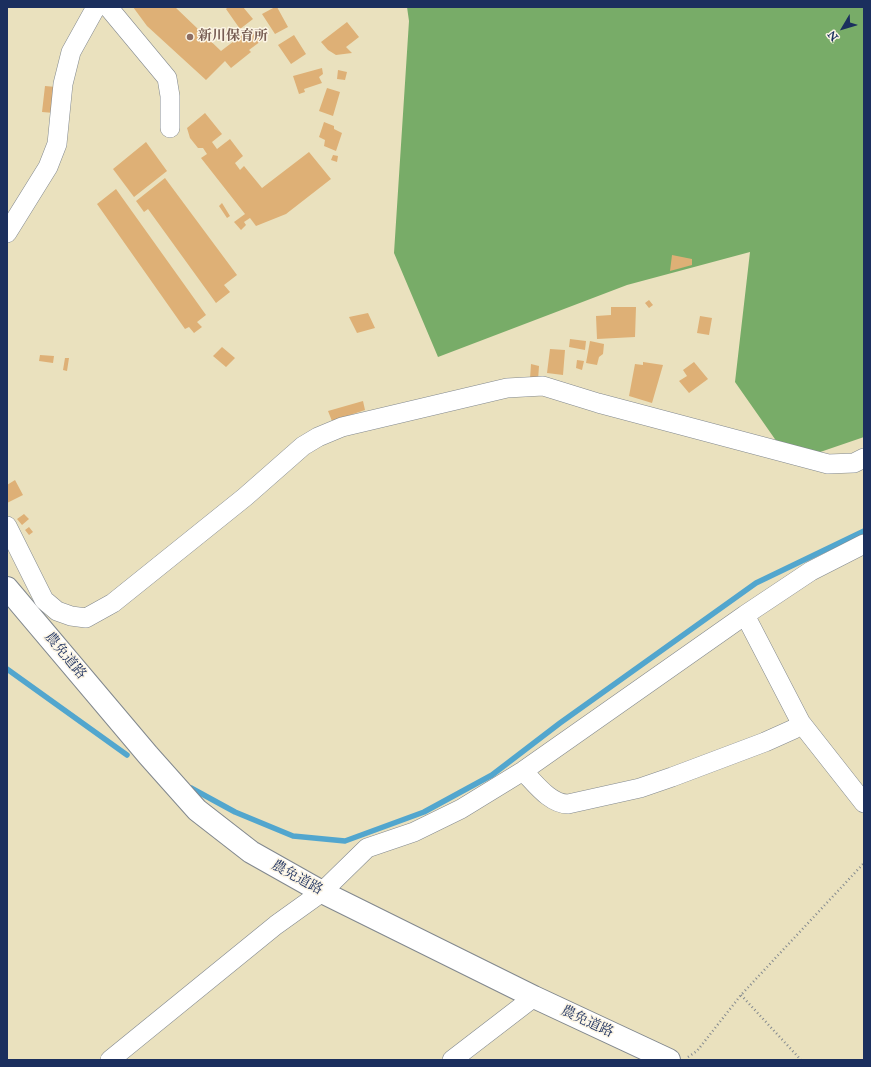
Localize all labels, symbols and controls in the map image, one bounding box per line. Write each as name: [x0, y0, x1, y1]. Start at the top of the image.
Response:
north arrow: [823, 8, 863, 48]
text: N: [825, 28, 841, 43]
place label: 新川保育所: [198, 29, 268, 45]
marker: 新川保育所: [185, 32, 195, 42]
street label: 農免道路: [41, 629, 89, 683]
street label: 農免道路: [268, 857, 326, 899]
street label: 農免道路: [558, 1003, 616, 1041]

